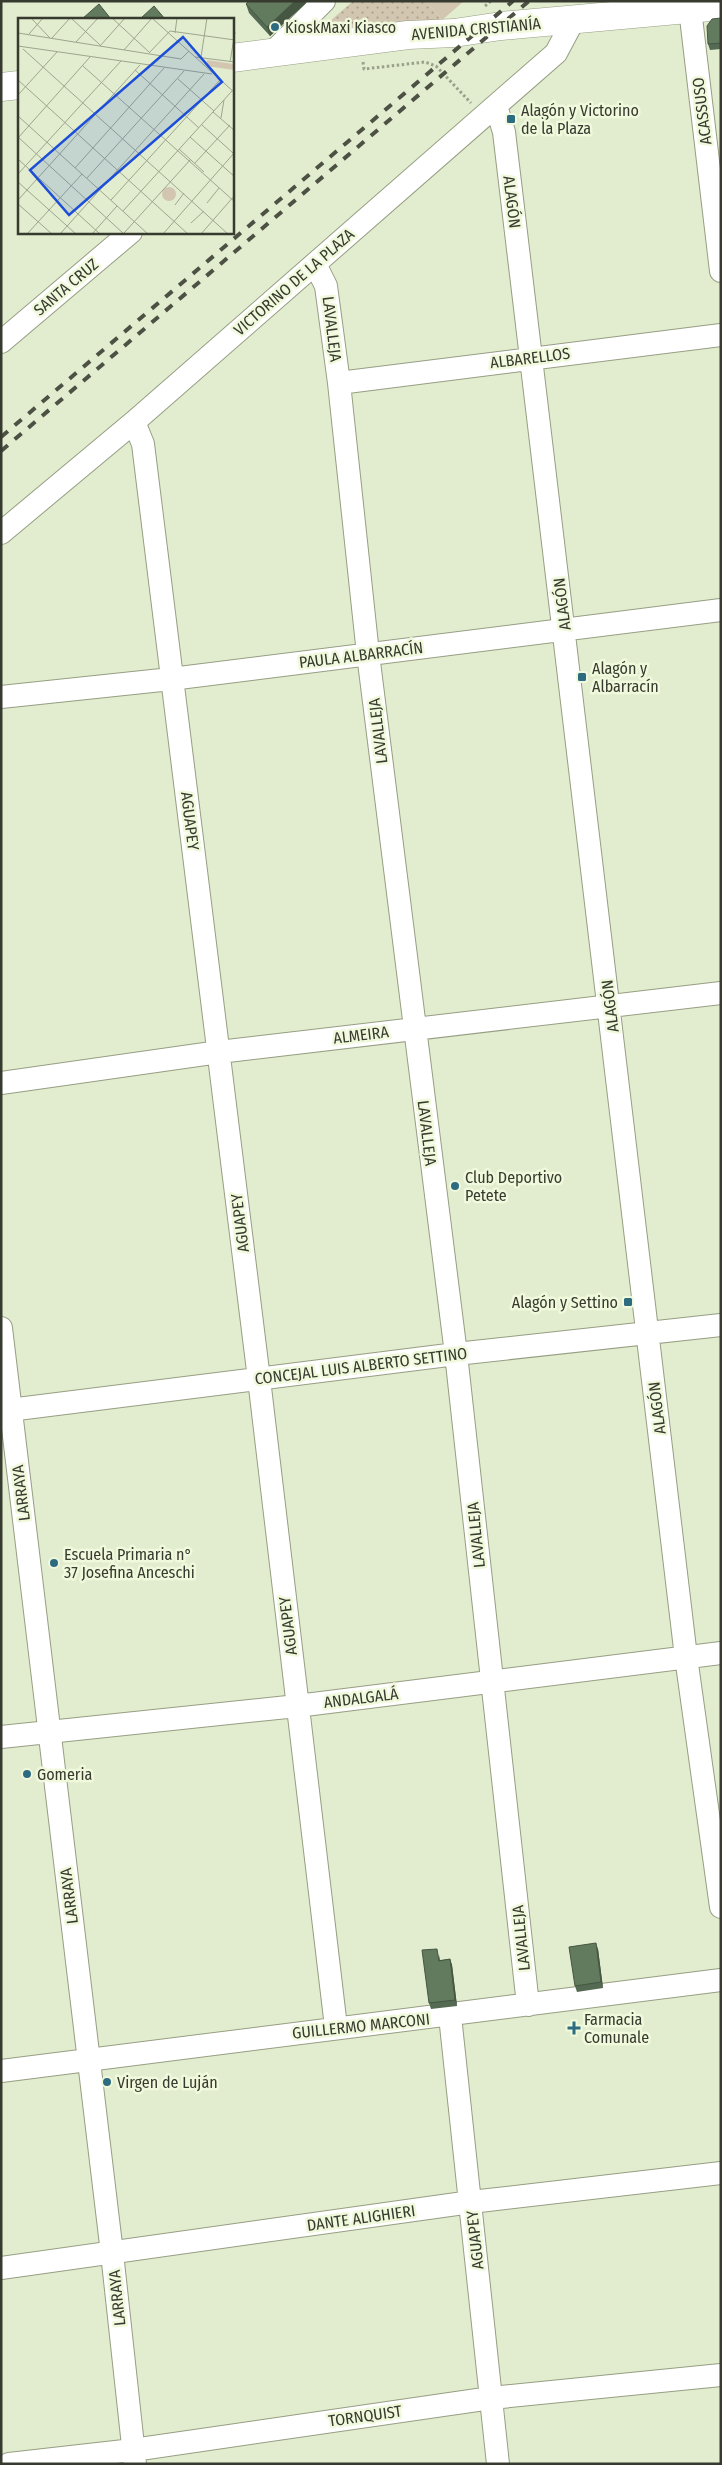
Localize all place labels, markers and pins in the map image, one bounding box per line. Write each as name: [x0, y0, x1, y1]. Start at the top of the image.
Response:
place label: KioskMaxi Kiasco: [285, 18, 396, 37]
marker: KioskMaxi Kiasco: [269, 21, 281, 33]
place label: Alagón y Victorino de la Plaza: [521, 101, 639, 138]
marker: Alagón y Victorino de la Plaza: [505, 113, 517, 125]
place label: Alagón y Albarracín: [592, 659, 659, 696]
marker: Alagón y Albarracín: [576, 671, 588, 683]
place label: Club Deportivo Petete: [465, 1168, 562, 1205]
marker: Club Deportivo Petete: [449, 1180, 461, 1192]
place label: Alagón y Settino: [512, 1293, 618, 1312]
marker: Alagón y Settino: [622, 1296, 634, 1308]
place label: Escuela Primaria n° 37 Josefina Anceschi: [64, 1545, 195, 1582]
marker: Escuela Primaria n° 37 Josefina Anceschi: [48, 1557, 60, 1569]
place label: Gomeria: [37, 1765, 92, 1784]
marker: Gomeria: [21, 1768, 33, 1780]
place label: Farmacia Comunale: [584, 2010, 649, 2047]
marker: Farmacia Comunale: [568, 2022, 580, 2034]
place label: Virgen de Luján: [117, 2073, 218, 2092]
marker: Virgen de Luján: [101, 2076, 113, 2088]

